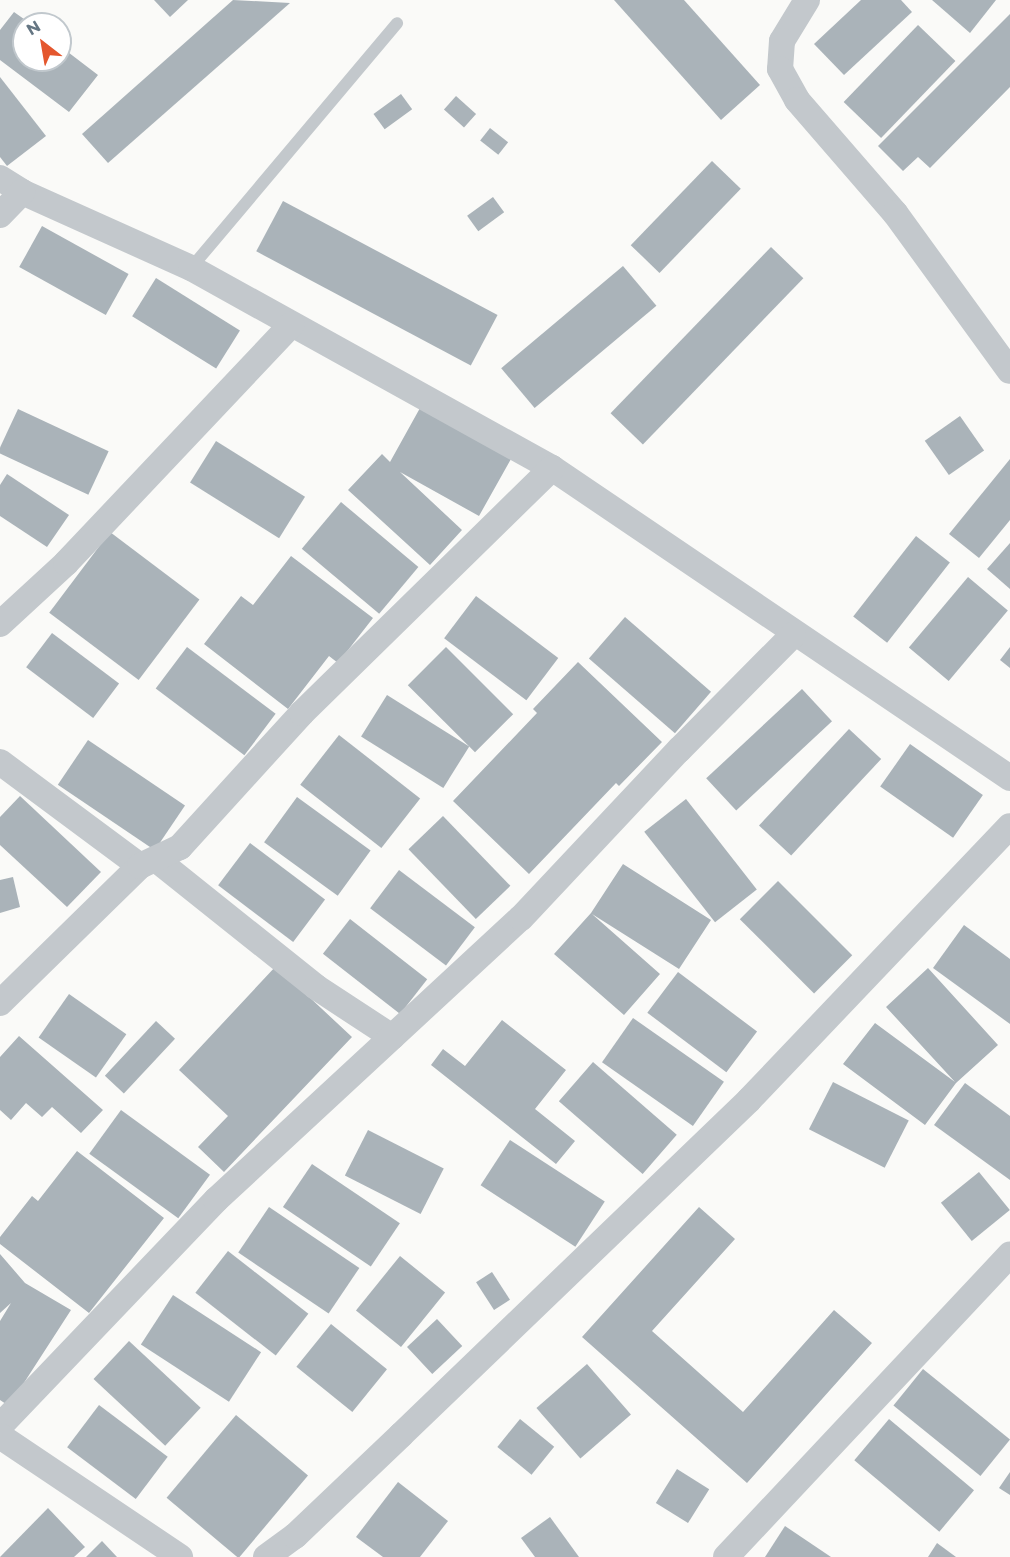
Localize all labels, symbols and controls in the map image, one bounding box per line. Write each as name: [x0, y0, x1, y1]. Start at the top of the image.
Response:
north arrow: [12, 12, 72, 72]
text: N: [23, 16, 44, 39]

